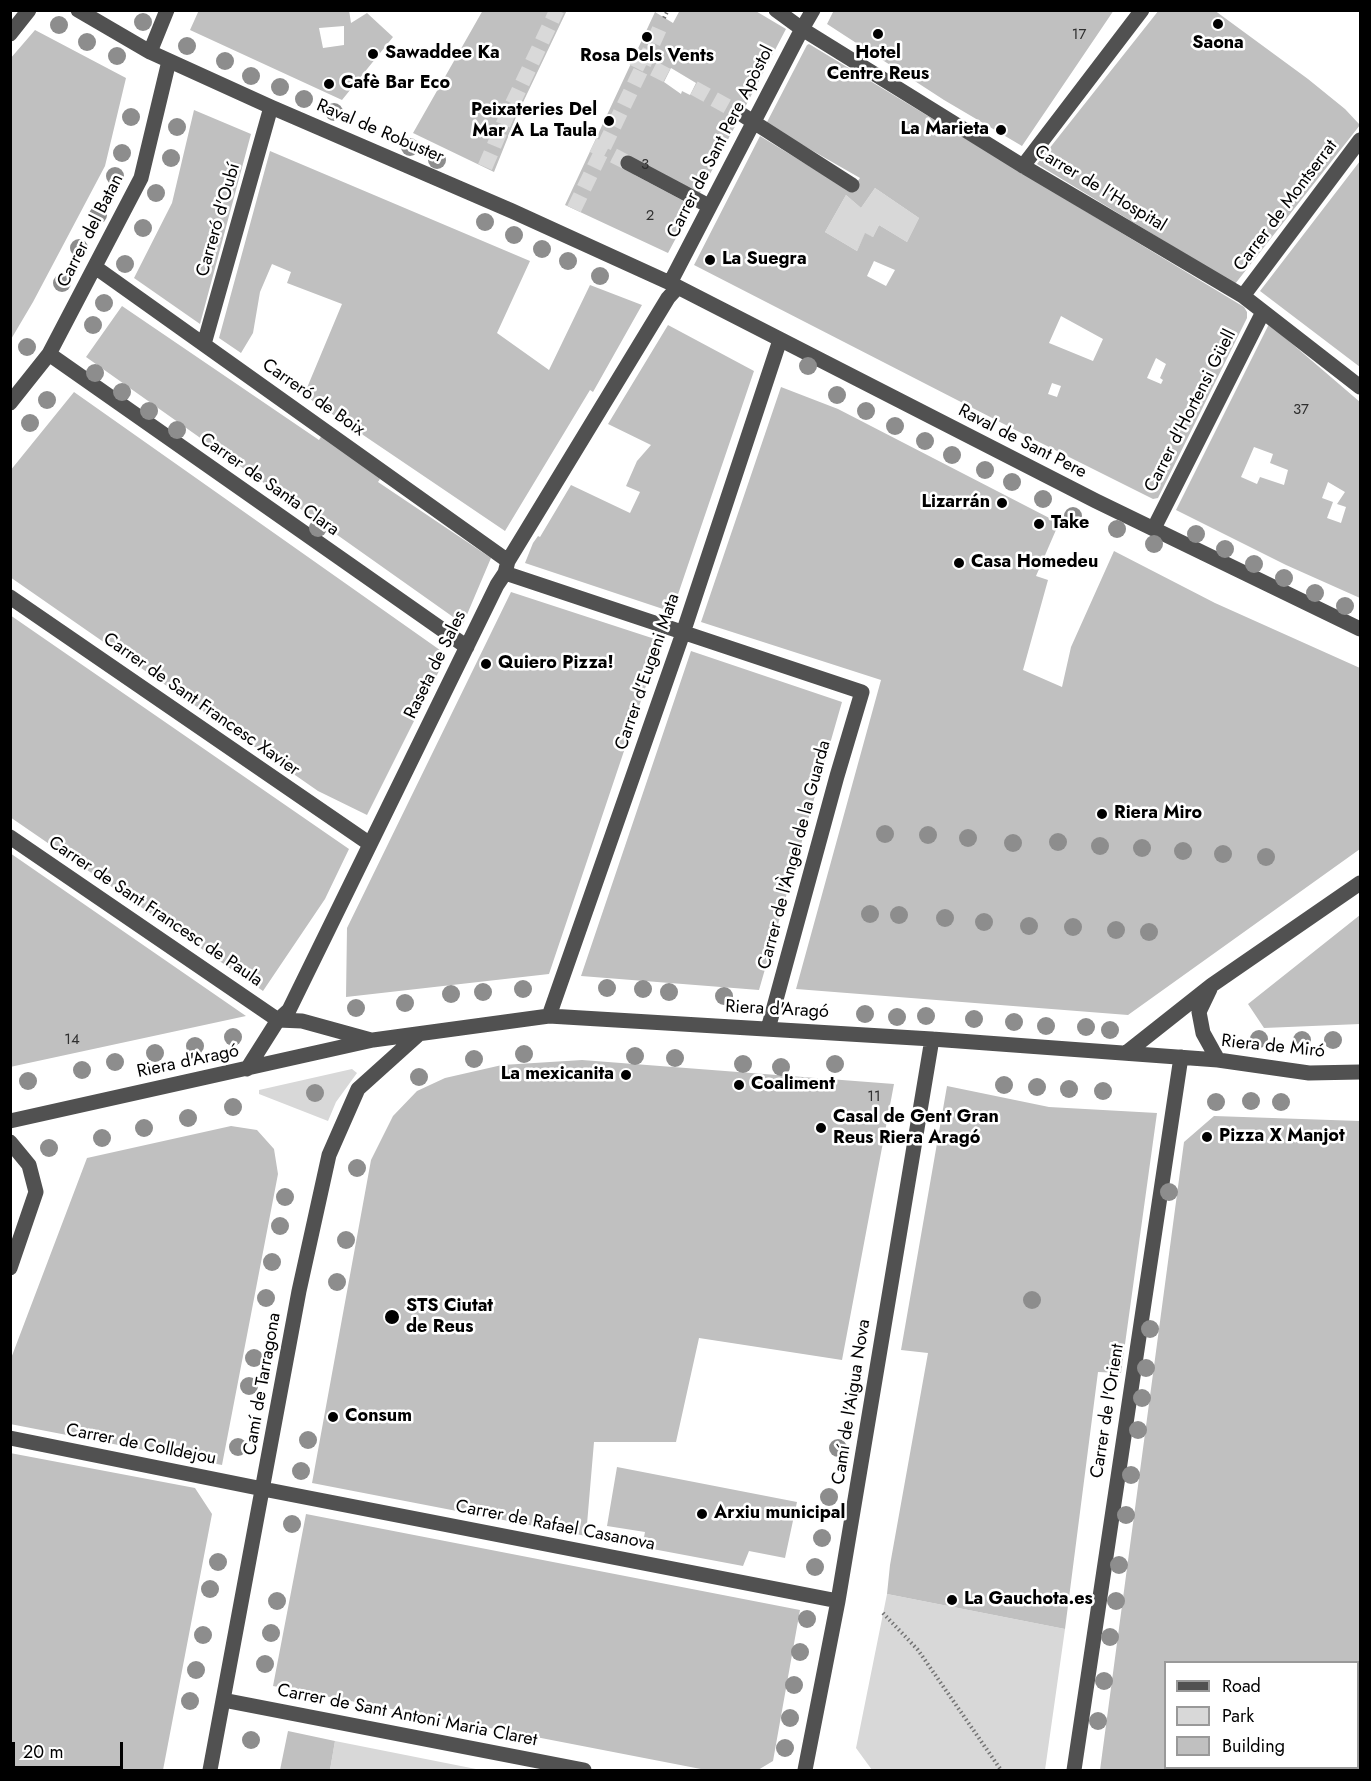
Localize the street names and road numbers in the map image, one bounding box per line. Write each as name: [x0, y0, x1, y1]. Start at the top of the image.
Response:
street label: Carrer de Sant Pere Apòstol: [663, 42, 779, 242]
street label: Raval de Robuster: [313, 95, 447, 169]
street label: Carrer de Montserrat: [1230, 136, 1342, 276]
street label: Carrer de l'Hospital: [1030, 141, 1170, 237]
street label: Carreró d'Oubí: [193, 161, 245, 279]
street label: Carrer del Batan: [53, 171, 129, 291]
street label: Carrer d'Hortensi Güell: [1141, 326, 1241, 496]
street label: Carreró de Boix: [257, 355, 369, 441]
street label: Raval de Sant Pere: [954, 400, 1090, 484]
street label: Carrer de Santa Clara: [195, 429, 343, 541]
street label: Carrer d'Eugeni Mata: [611, 591, 685, 753]
street label: Raseta de Sales: [400, 607, 472, 723]
street label: Carrer de Sant Francesc Xavier: [98, 629, 304, 781]
street label: Carrer de l'Àngel de la Guarda: [754, 738, 836, 972]
street label: Carrer de Sant Francesc de Paula: [44, 832, 266, 992]
street label: Riera d'Aragó: [725, 996, 829, 1024]
street label: Riera de Miró: [1220, 1031, 1326, 1063]
street label: Riera d'Aragó: [135, 1041, 241, 1083]
street label: Camí de Tarragona: [240, 1311, 286, 1457]
street label: Camí de l'Aigua Nova: [828, 1318, 876, 1486]
street label: Carrer de l'Orient: [1087, 1342, 1129, 1480]
street label: Carrer de Colldejou: [64, 1420, 218, 1470]
street label: Carrer de Rafael Casanova: [453, 1496, 657, 1556]
street label: Carrer de Sant Antoni Maria Claret: [275, 1680, 539, 1752]

